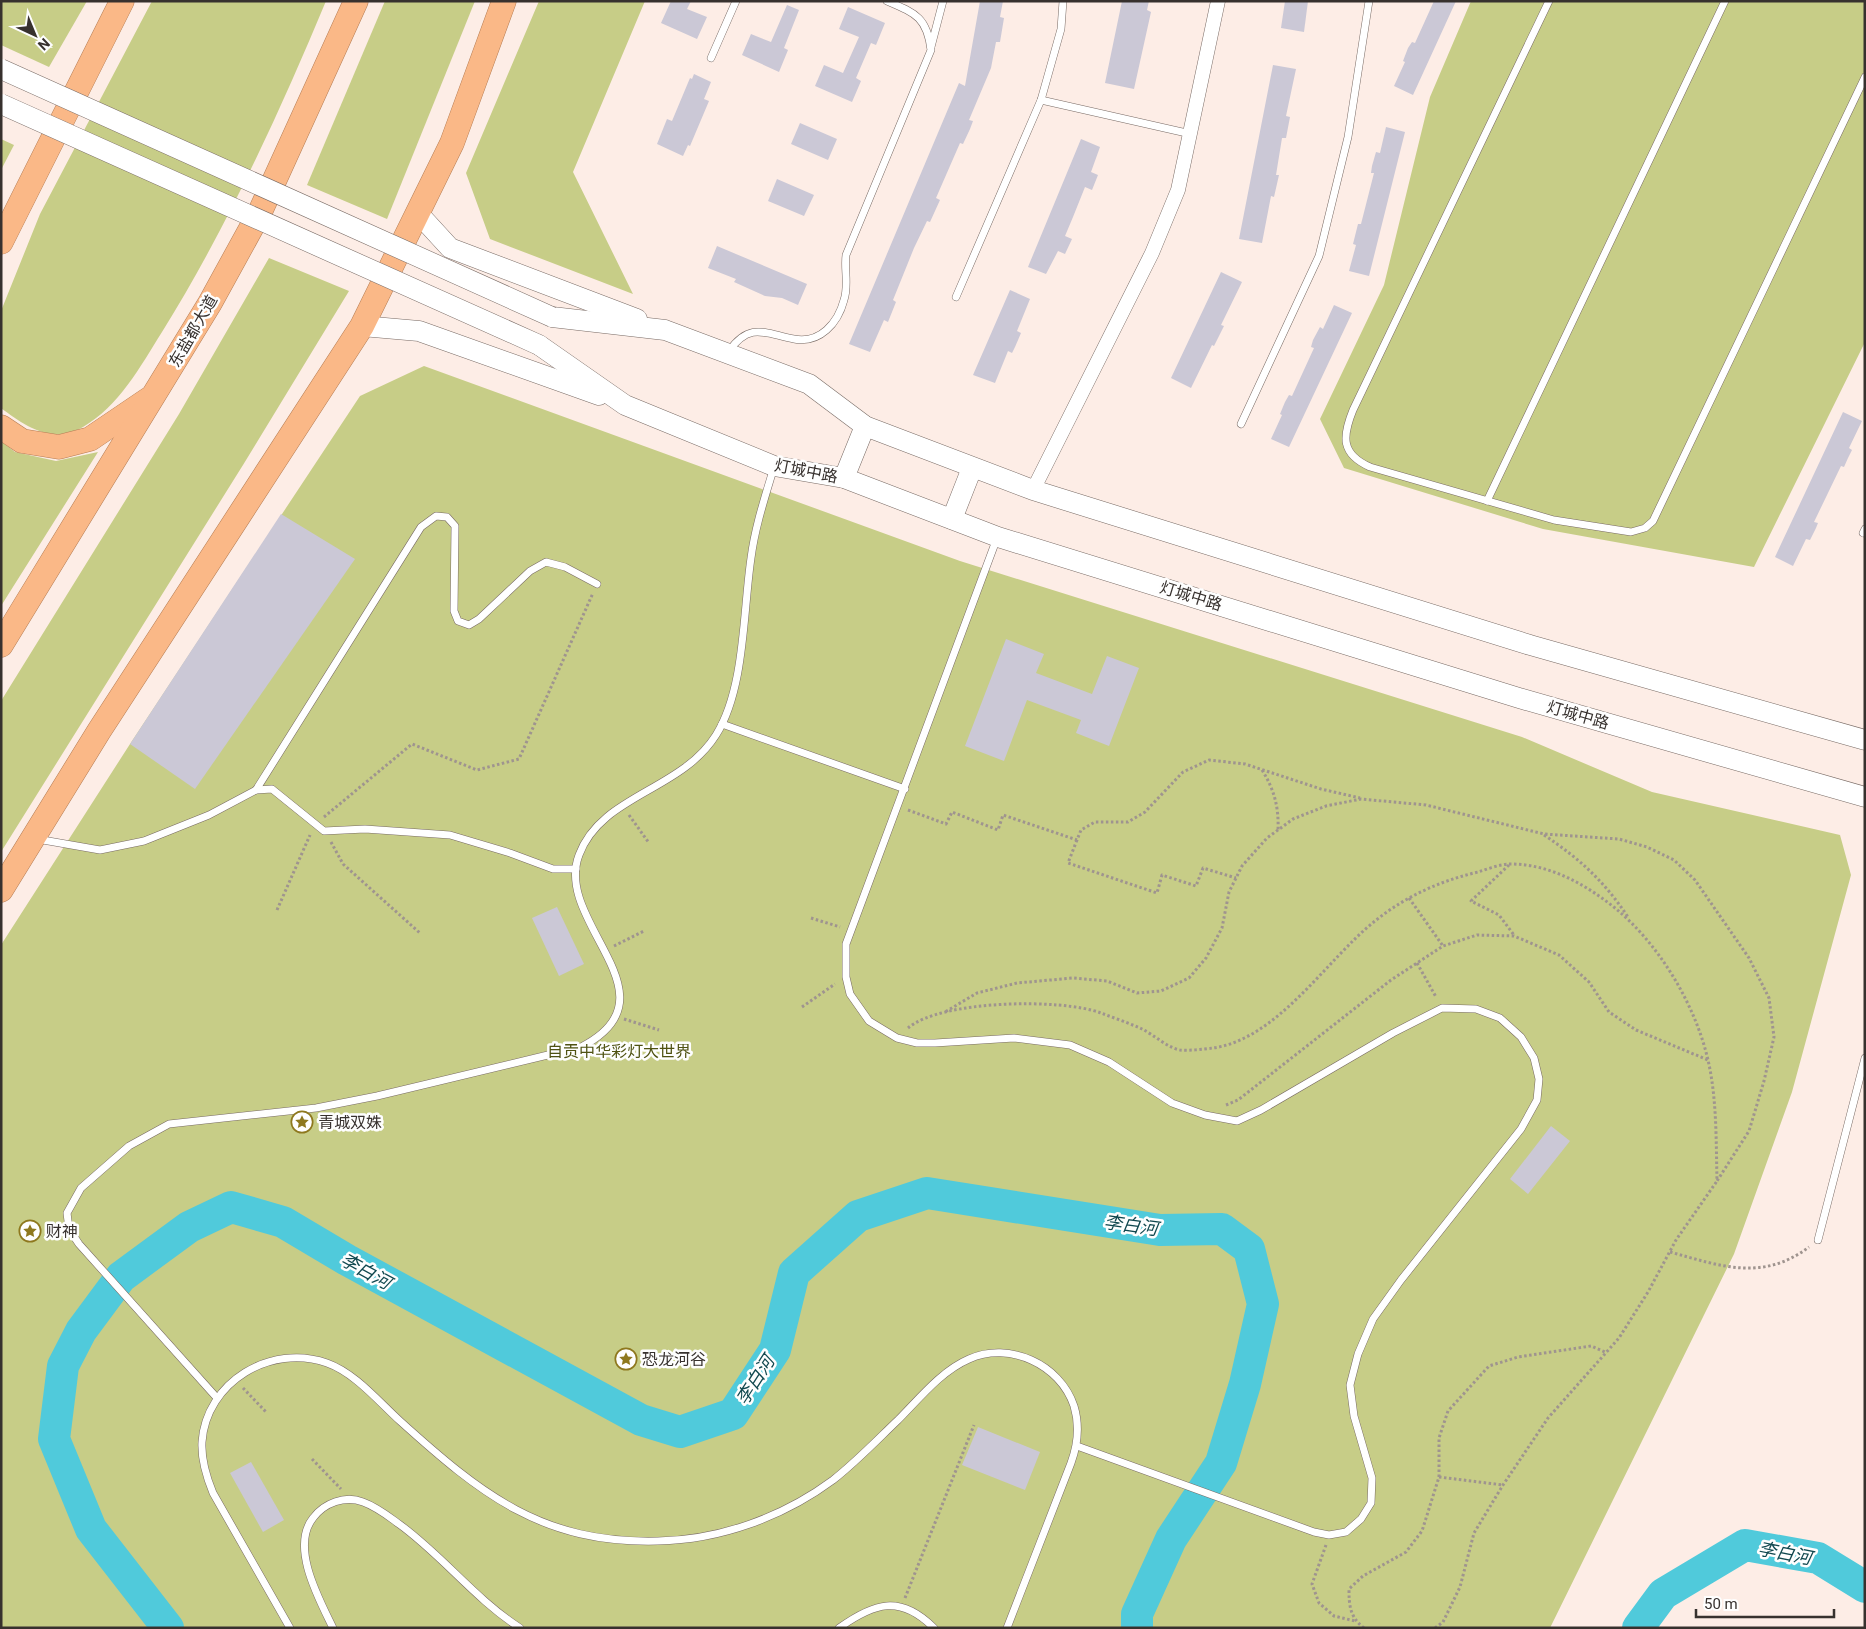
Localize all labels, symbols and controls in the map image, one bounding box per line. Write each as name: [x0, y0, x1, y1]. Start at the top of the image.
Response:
north arrow: [10, 10, 60, 60]
text: N: [35, 35, 53, 54]
street label: 东盐都大道: [165, 292, 221, 370]
street label: 灯城中路: [773, 456, 839, 486]
street label: 灯城中路: [1158, 578, 1224, 614]
street label: 灯城中路: [1545, 697, 1611, 733]
park label: 自贡中华彩灯大世界: [547, 1042, 691, 1061]
place icon: 青城双姝: [290, 1110, 314, 1134]
place label: 青城双姝: [318, 1113, 382, 1132]
water label: 李白河: [1103, 1211, 1162, 1240]
place icon: 财神: [18, 1219, 42, 1243]
place label: 财神: [46, 1222, 78, 1241]
water label: 李白河: [337, 1249, 397, 1295]
place icon: 恐龙河谷: [614, 1347, 638, 1371]
water label: 李白河: [731, 1349, 780, 1408]
place label: 恐龙河谷: [642, 1350, 706, 1369]
water label: 李白河: [1756, 1538, 1816, 1569]
scale bar: [1696, 1586, 1834, 1618]
text: 50 m: [1704, 1595, 1738, 1613]

